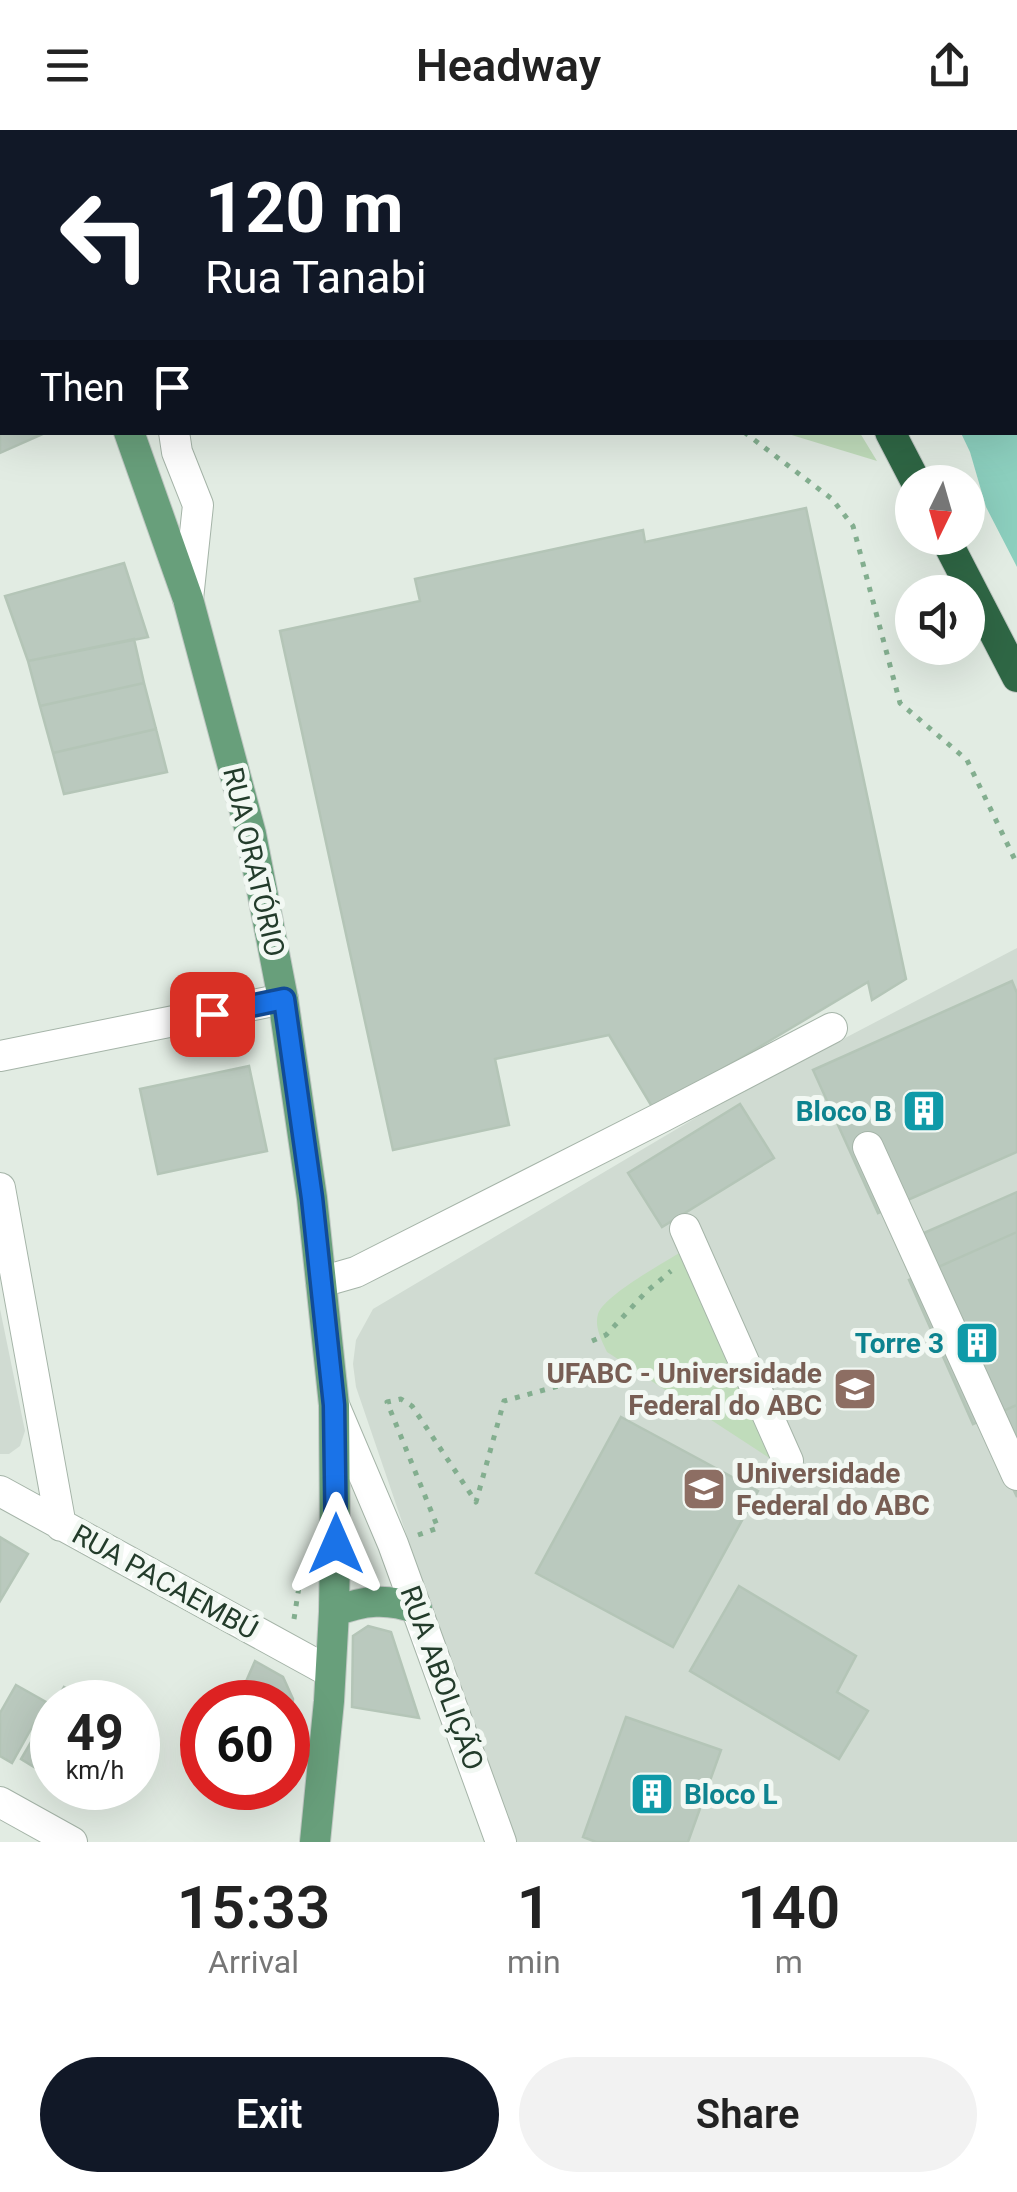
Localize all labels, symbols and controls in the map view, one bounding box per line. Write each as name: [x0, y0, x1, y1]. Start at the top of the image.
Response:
icon: menu: [40, 38, 95, 93]
icon: share: [922, 38, 977, 93]
text: Headway: [416, 39, 601, 92]
text: 120 m: [205, 167, 404, 249]
icon: left: [40, 170, 170, 300]
text: Rua Tanabi: [205, 251, 427, 304]
icon: arrive: [145, 360, 200, 415]
text: Then: [40, 366, 125, 410]
north arrow: [895, 465, 985, 555]
map controls: [895, 465, 985, 665]
button: sound: [895, 575, 985, 665]
street label: RUA ORATÓRIO: [216, 764, 292, 960]
pin: [170, 972, 255, 1057]
icon: arrive: [185, 987, 240, 1042]
building icon: Bloco B: [901, 1088, 947, 1134]
place label: Bloco B: [796, 1095, 892, 1128]
building icon: Torre 3: [954, 1320, 1000, 1366]
place label: Torre 3: [855, 1327, 944, 1360]
place label: UFABC - Universidade Federal do ABC: [546, 1357, 822, 1422]
school or university icon: UFABC - Universidade Federal do ABC: [832, 1366, 878, 1412]
place label: Universidade Federal do ABC: [736, 1457, 930, 1522]
school or university icon: Universidade Federal do ABC: [681, 1466, 727, 1512]
position arrow: [284, 1492, 388, 1596]
street label: RUA PACAEMBÚ: [67, 1517, 263, 1647]
street label: RUA ABOLIÇÃO: [393, 1581, 491, 1775]
speed limit sign: 60: [180, 1680, 310, 1810]
text: 49: [66, 1704, 124, 1762]
text: km/h: [66, 1756, 124, 1785]
building icon: Bloco L: [629, 1771, 675, 1817]
place label: Bloco L: [684, 1778, 778, 1811]
text: 15:33: [177, 1872, 330, 1943]
text: 1: [517, 1872, 551, 1943]
text: 140: [737, 1872, 840, 1943]
text: Arrival: [208, 1943, 299, 1981]
text: min: [507, 1943, 561, 1981]
text: m: [775, 1943, 803, 1981]
button: Exit: [40, 2057, 499, 2172]
button: Share: [519, 2057, 977, 2172]

